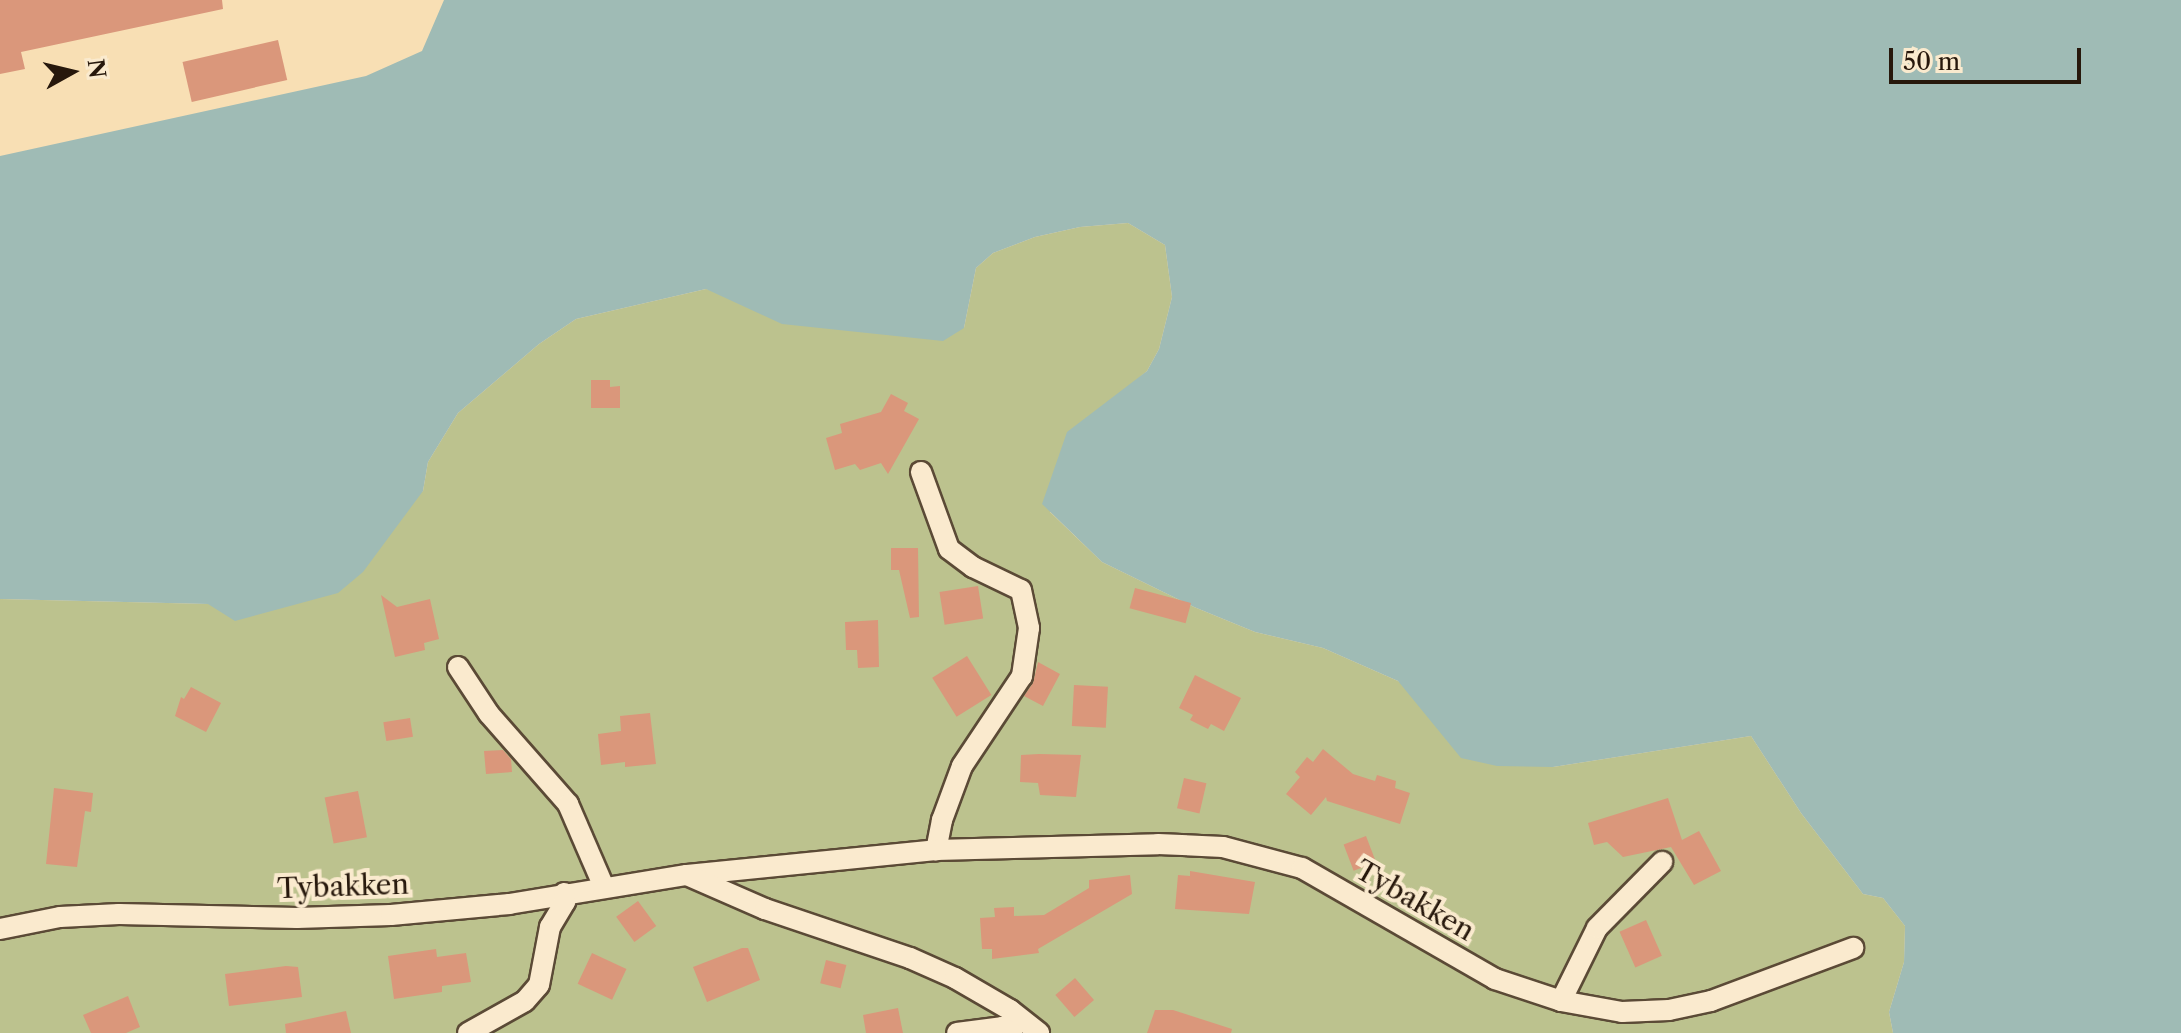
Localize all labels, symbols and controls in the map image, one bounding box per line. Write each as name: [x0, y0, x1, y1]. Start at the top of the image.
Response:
north arrow: [32, 32, 112, 112]
scale bar: [1893, 32, 2085, 82]
text: 50 m: [1903, 47, 1960, 76]
text: N: [82, 57, 111, 80]
street label: Tybakken: [1350, 853, 1480, 947]
street label: Tybakken: [277, 867, 409, 905]

